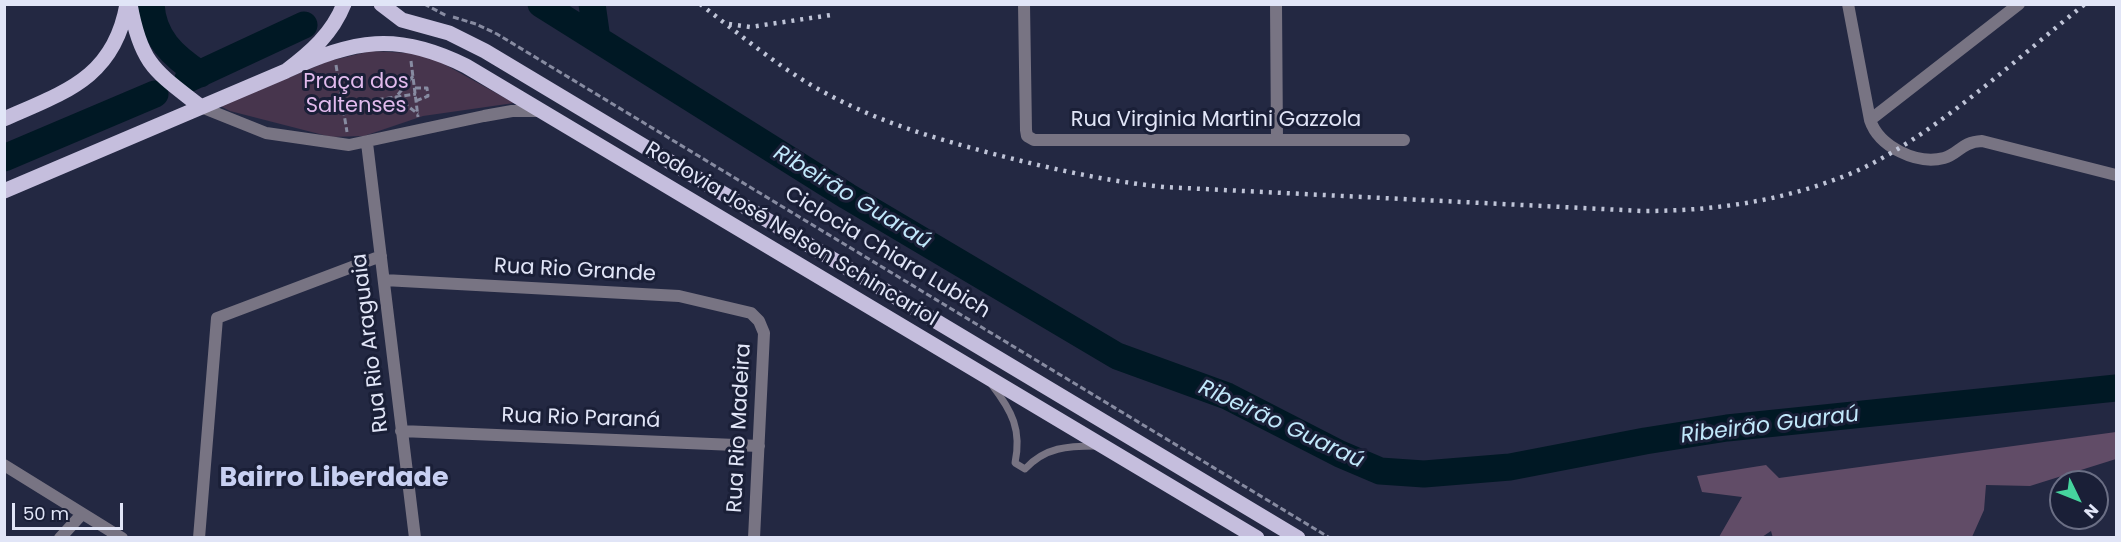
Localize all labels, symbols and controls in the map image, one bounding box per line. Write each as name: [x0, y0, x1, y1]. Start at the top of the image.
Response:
park label: Praça dos Saltenses: [303, 70, 409, 120]
street label: Rua Virginia Martini Gazzola: [1071, 108, 1361, 134]
street label: Rodovia José Nelson Schincariol: [640, 137, 942, 333]
water label: Ribeirão Guaraú: [768, 140, 936, 256]
street label: Ciclocia Chiara Lubich: [780, 182, 994, 324]
street label: Rua Rio Araguaia: [348, 252, 394, 434]
street label: Rua Rio Grande: [493, 254, 657, 288]
street label: Rua Rio Madeira: [723, 343, 757, 513]
water label: Ribeirão Guaraú: [1194, 375, 1368, 475]
water label: Ribeirão Guaraú: [1679, 402, 1861, 450]
street label: Rua Rio Paraná: [501, 404, 661, 434]
district label: Bairro Liberdade: [219, 463, 449, 495]
north arrow: [2049, 470, 2109, 530]
scale bar: [15, 491, 126, 529]
text: N: [2079, 499, 2104, 523]
text: 50 m: [23, 501, 69, 526]

